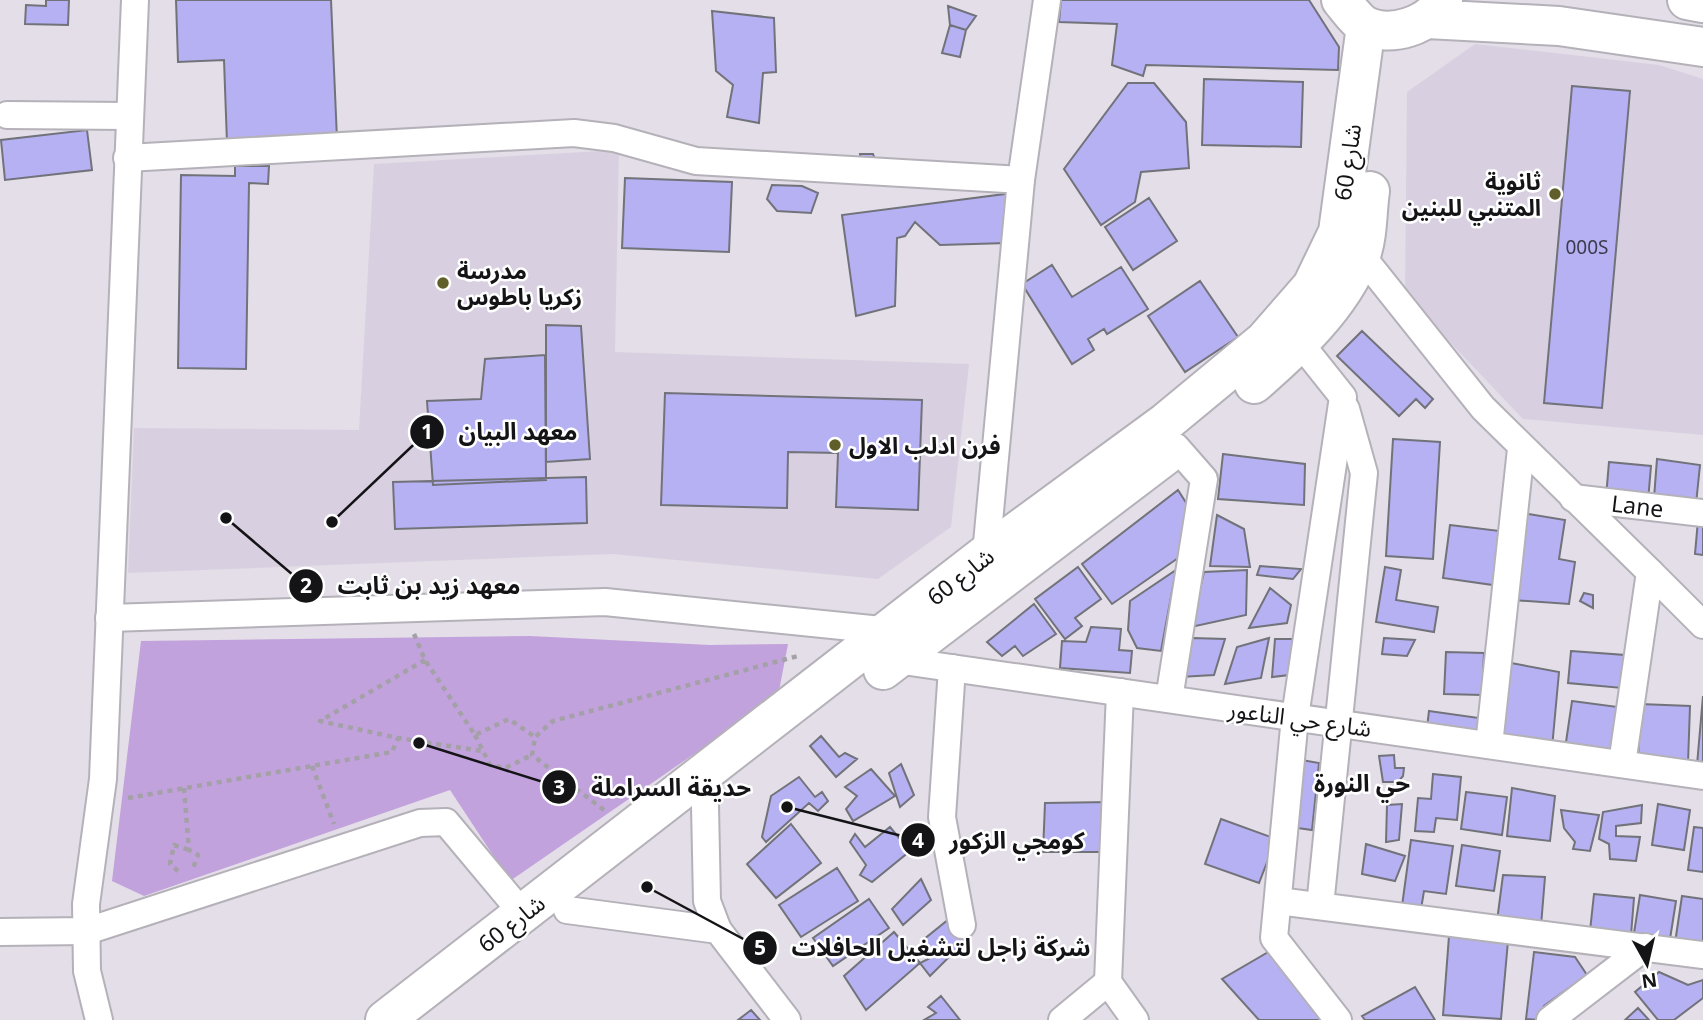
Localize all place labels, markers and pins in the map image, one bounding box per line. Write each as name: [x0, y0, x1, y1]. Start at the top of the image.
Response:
place label: ثانوية المتنبي للبنين: [1402, 165, 1541, 226]
marker: ثانوية المتنبي للبنين: [1547, 186, 1563, 202]
place label: مدرسة زكريا باطوس: [457, 254, 582, 312]
marker: مدرسة زكريا باطوس: [435, 275, 451, 291]
callout: معهد البيان: [409, 409, 591, 454]
place label: فرن ادلب الاول: [849, 429, 1001, 461]
marker: فرن ادلب الاول: [827, 437, 843, 453]
callout: معهد زيد بن ثابت: [288, 564, 534, 609]
callout: حديقة السراملة: [542, 765, 765, 810]
callout: كومجي الزكور: [900, 818, 1099, 863]
callout: شركة زاجل لتشغيل الحافلات: [742, 925, 1104, 970]

